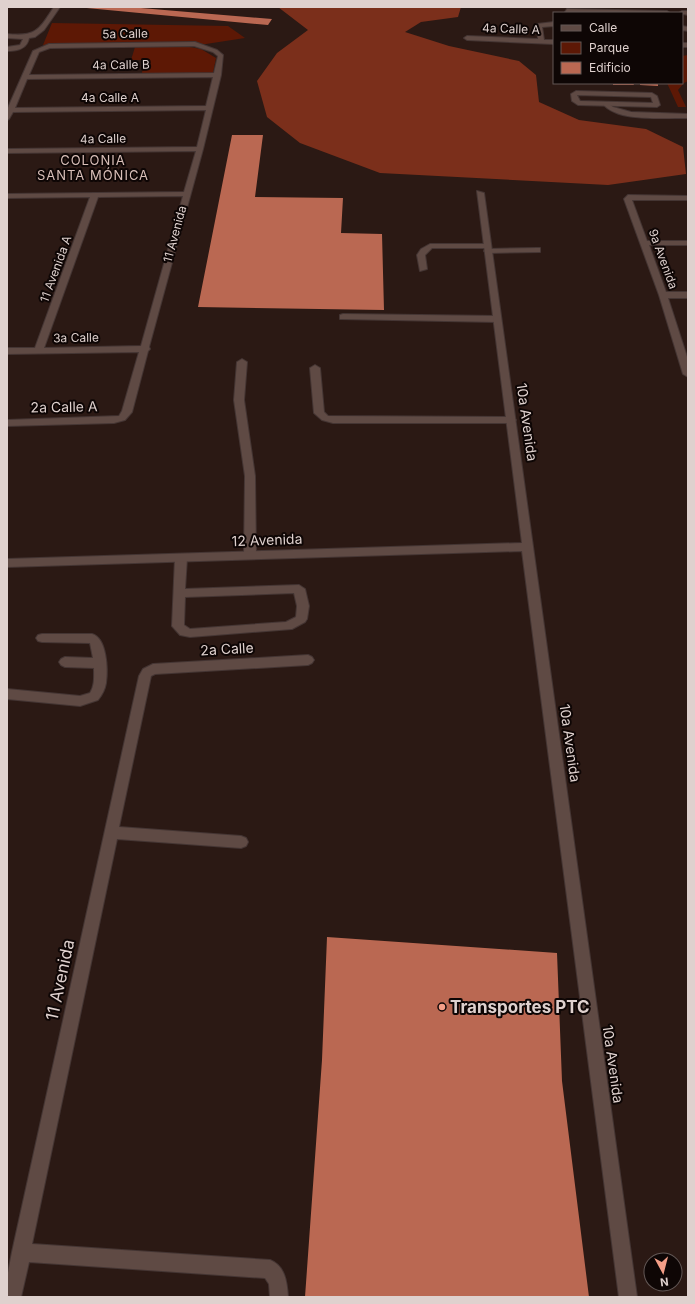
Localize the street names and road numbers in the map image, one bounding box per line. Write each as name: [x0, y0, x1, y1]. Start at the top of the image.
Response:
street label: 4a Calle A: [482, 20, 540, 37]
street label: 5a Calle: [102, 26, 148, 41]
street label: 4a Calle B: [92, 56, 150, 72]
street label: 4a Calle A: [81, 90, 139, 105]
street label: 4a Calle: [80, 131, 126, 146]
street label: 11 Avenida: [160, 204, 189, 264]
street label: 9a Avenida: [646, 227, 681, 291]
street label: 11 Avenida A: [37, 233, 75, 304]
street label: 3a Calle: [53, 330, 99, 345]
street label: 10a Avenida: [514, 382, 541, 462]
street label: 2a Calle A: [30, 397, 98, 416]
street label: 12 Avenida: [231, 530, 303, 549]
street label: 2a Calle: [200, 639, 254, 658]
street label: 10a Avenida: [557, 703, 584, 783]
street label: 11 Avenida: [42, 938, 78, 1022]
street label: 10a Avenida: [600, 1024, 627, 1104]

